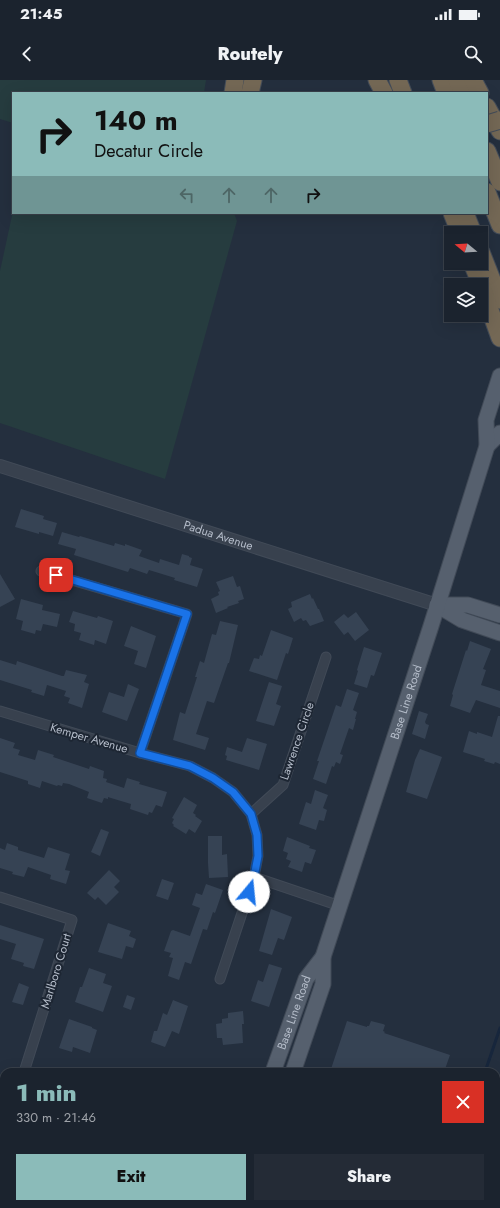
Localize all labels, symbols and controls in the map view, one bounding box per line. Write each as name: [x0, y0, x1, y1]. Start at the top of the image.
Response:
text: 21:45: [20, 3, 62, 25]
text: Routely: [217, 41, 283, 67]
icon: back: [16, 43, 38, 65]
icon: search: [462, 43, 484, 65]
text: 140 m: [94, 100, 178, 141]
icon: right: [28, 108, 80, 160]
text: Decatur Circle: [94, 138, 203, 164]
icon: left: [176, 184, 198, 206]
icon: ahead: [218, 184, 240, 206]
icon: ahead: [260, 184, 282, 206]
icon: right: [302, 184, 324, 206]
north arrow: [444, 226, 488, 270]
map controls: [444, 226, 488, 322]
button: layers: [444, 278, 488, 322]
street label: Padua Avenue: [181, 516, 255, 555]
pin: [39, 558, 73, 592]
icon: arrive: [45, 564, 67, 586]
street label: Base Line Road: [386, 662, 427, 742]
street label: Lawrence Circle: [275, 700, 319, 782]
street label: Kemper Avenue: [48, 718, 130, 758]
position arrow: [228, 871, 270, 913]
street label: Marlboro Court: [36, 931, 76, 1011]
street label: Base Line Road: [273, 973, 316, 1052]
text: 1 min: [16, 1075, 77, 1110]
button: close: [442, 1081, 484, 1123]
text: 330 m · 21:46: [16, 1108, 96, 1127]
button: Exit: [16, 1154, 246, 1200]
button: Share: [254, 1154, 484, 1200]

